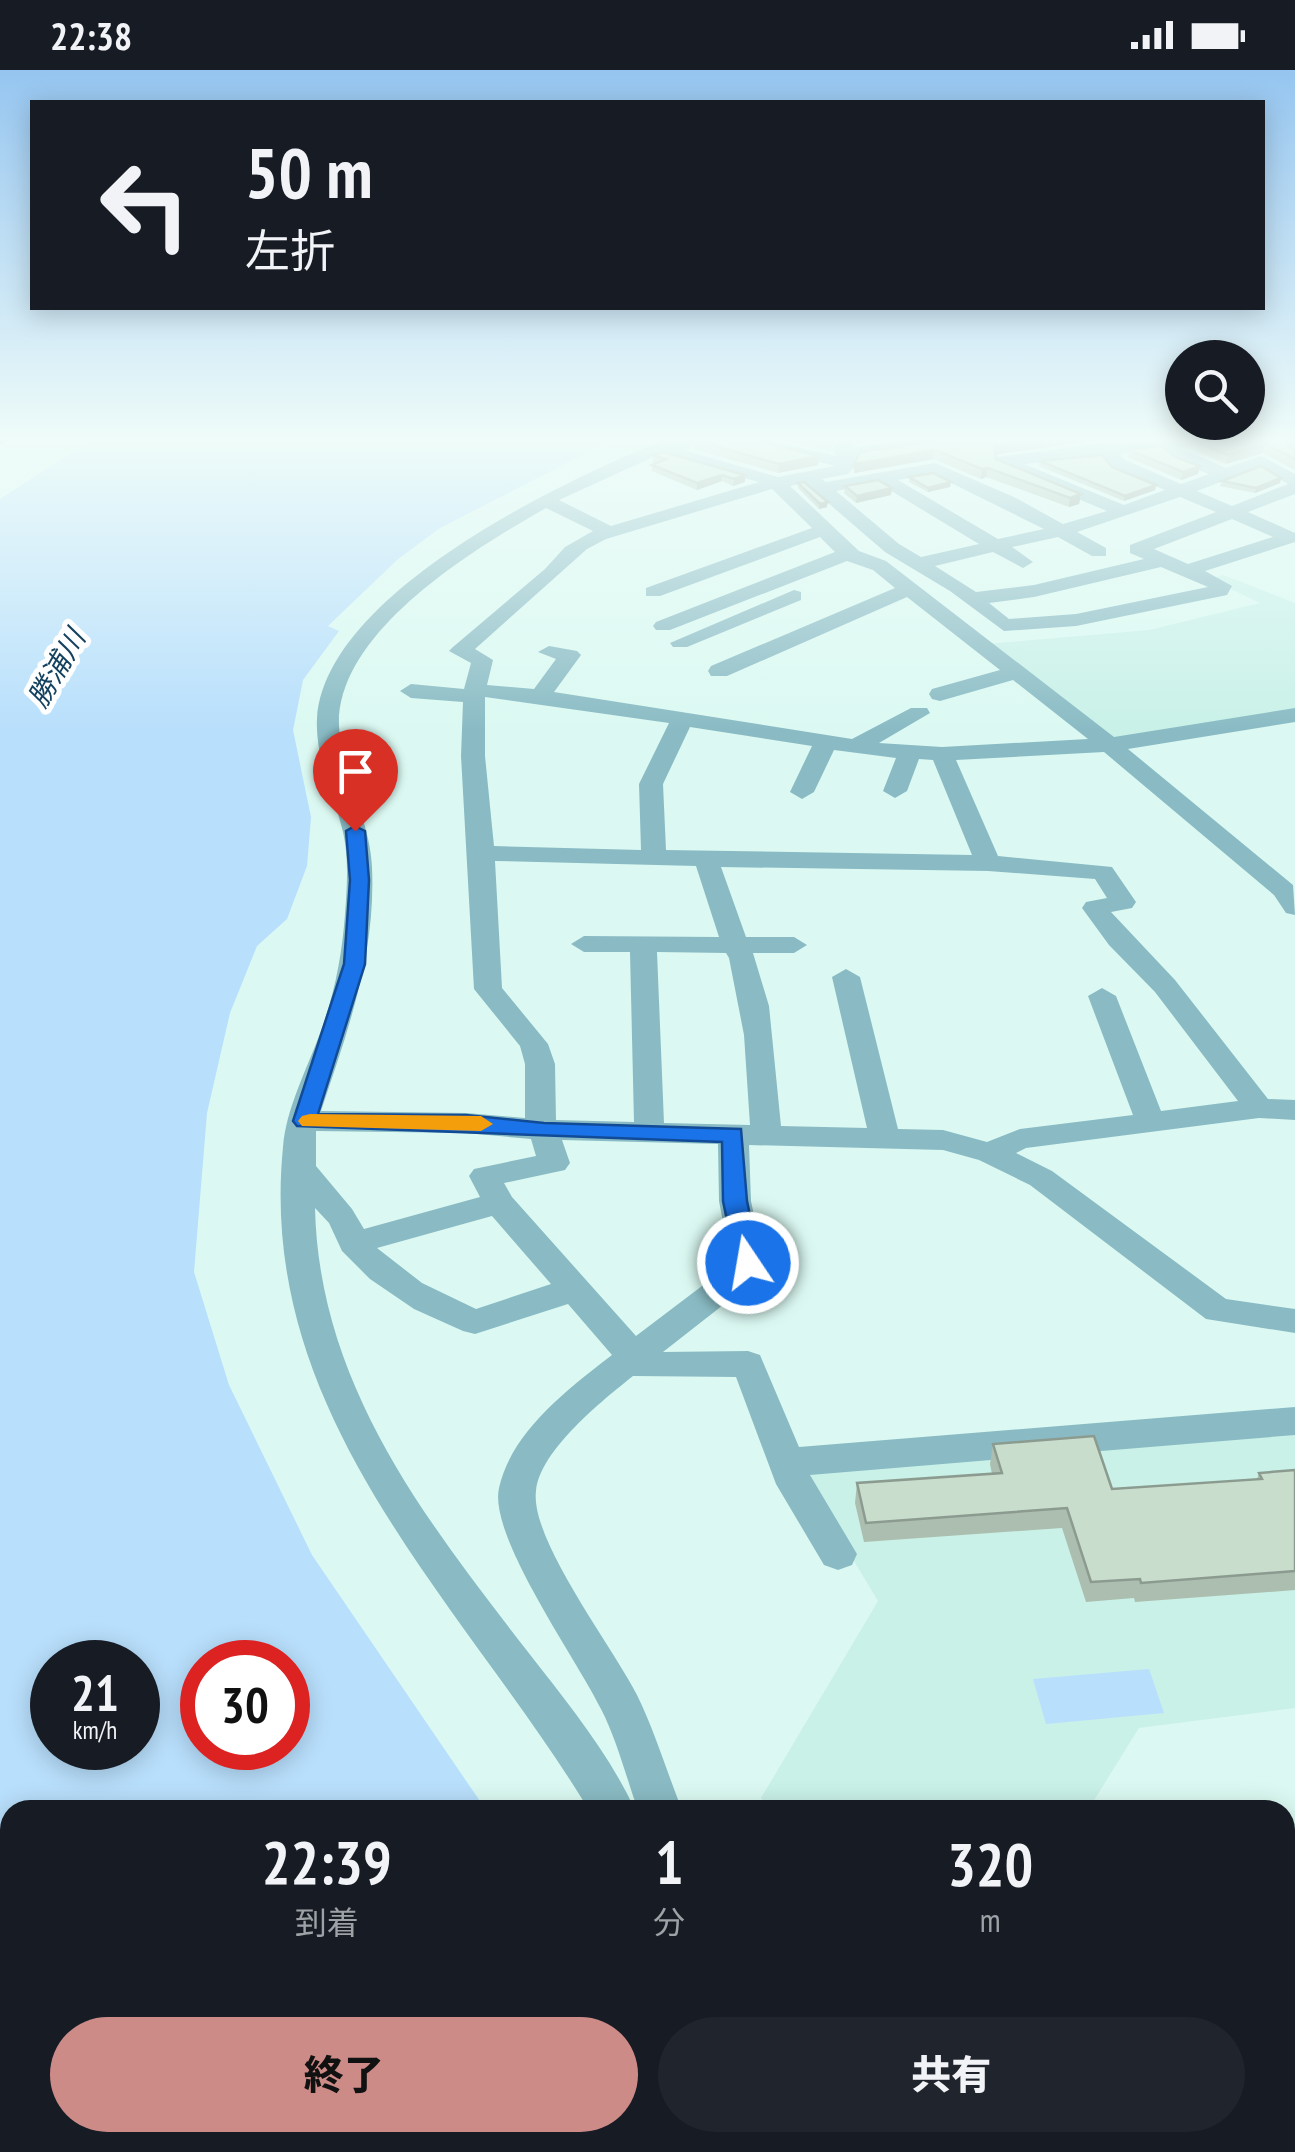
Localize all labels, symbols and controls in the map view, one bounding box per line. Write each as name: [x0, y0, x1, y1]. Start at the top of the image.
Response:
text: 22:38: [50, 11, 132, 60]
text: 50 m: [245, 127, 373, 217]
icon: left: [80, 140, 210, 270]
text: 左折: [245, 221, 335, 279]
map controls: [1165, 340, 1265, 440]
button: search: [1165, 340, 1265, 440]
water label: 勝浦川: [19, 620, 95, 714]
pin: [313, 729, 398, 832]
icon: arrive: [328, 744, 383, 799]
position arrow: [696, 1211, 800, 1315]
speed limit sign: 30: [180, 1640, 310, 1770]
text: 21: [71, 1660, 119, 1725]
text: km/h: [73, 1714, 117, 1746]
text: 22:39: [262, 1823, 392, 1901]
text: 1: [655, 1823, 684, 1901]
text: 320: [947, 1825, 1033, 1903]
text: m: [980, 1899, 1001, 1941]
text: 到着: [295, 1901, 359, 1943]
text: 分: [653, 1901, 685, 1943]
button: 終了: [50, 2017, 638, 2132]
button: 共有: [658, 2017, 1245, 2132]

